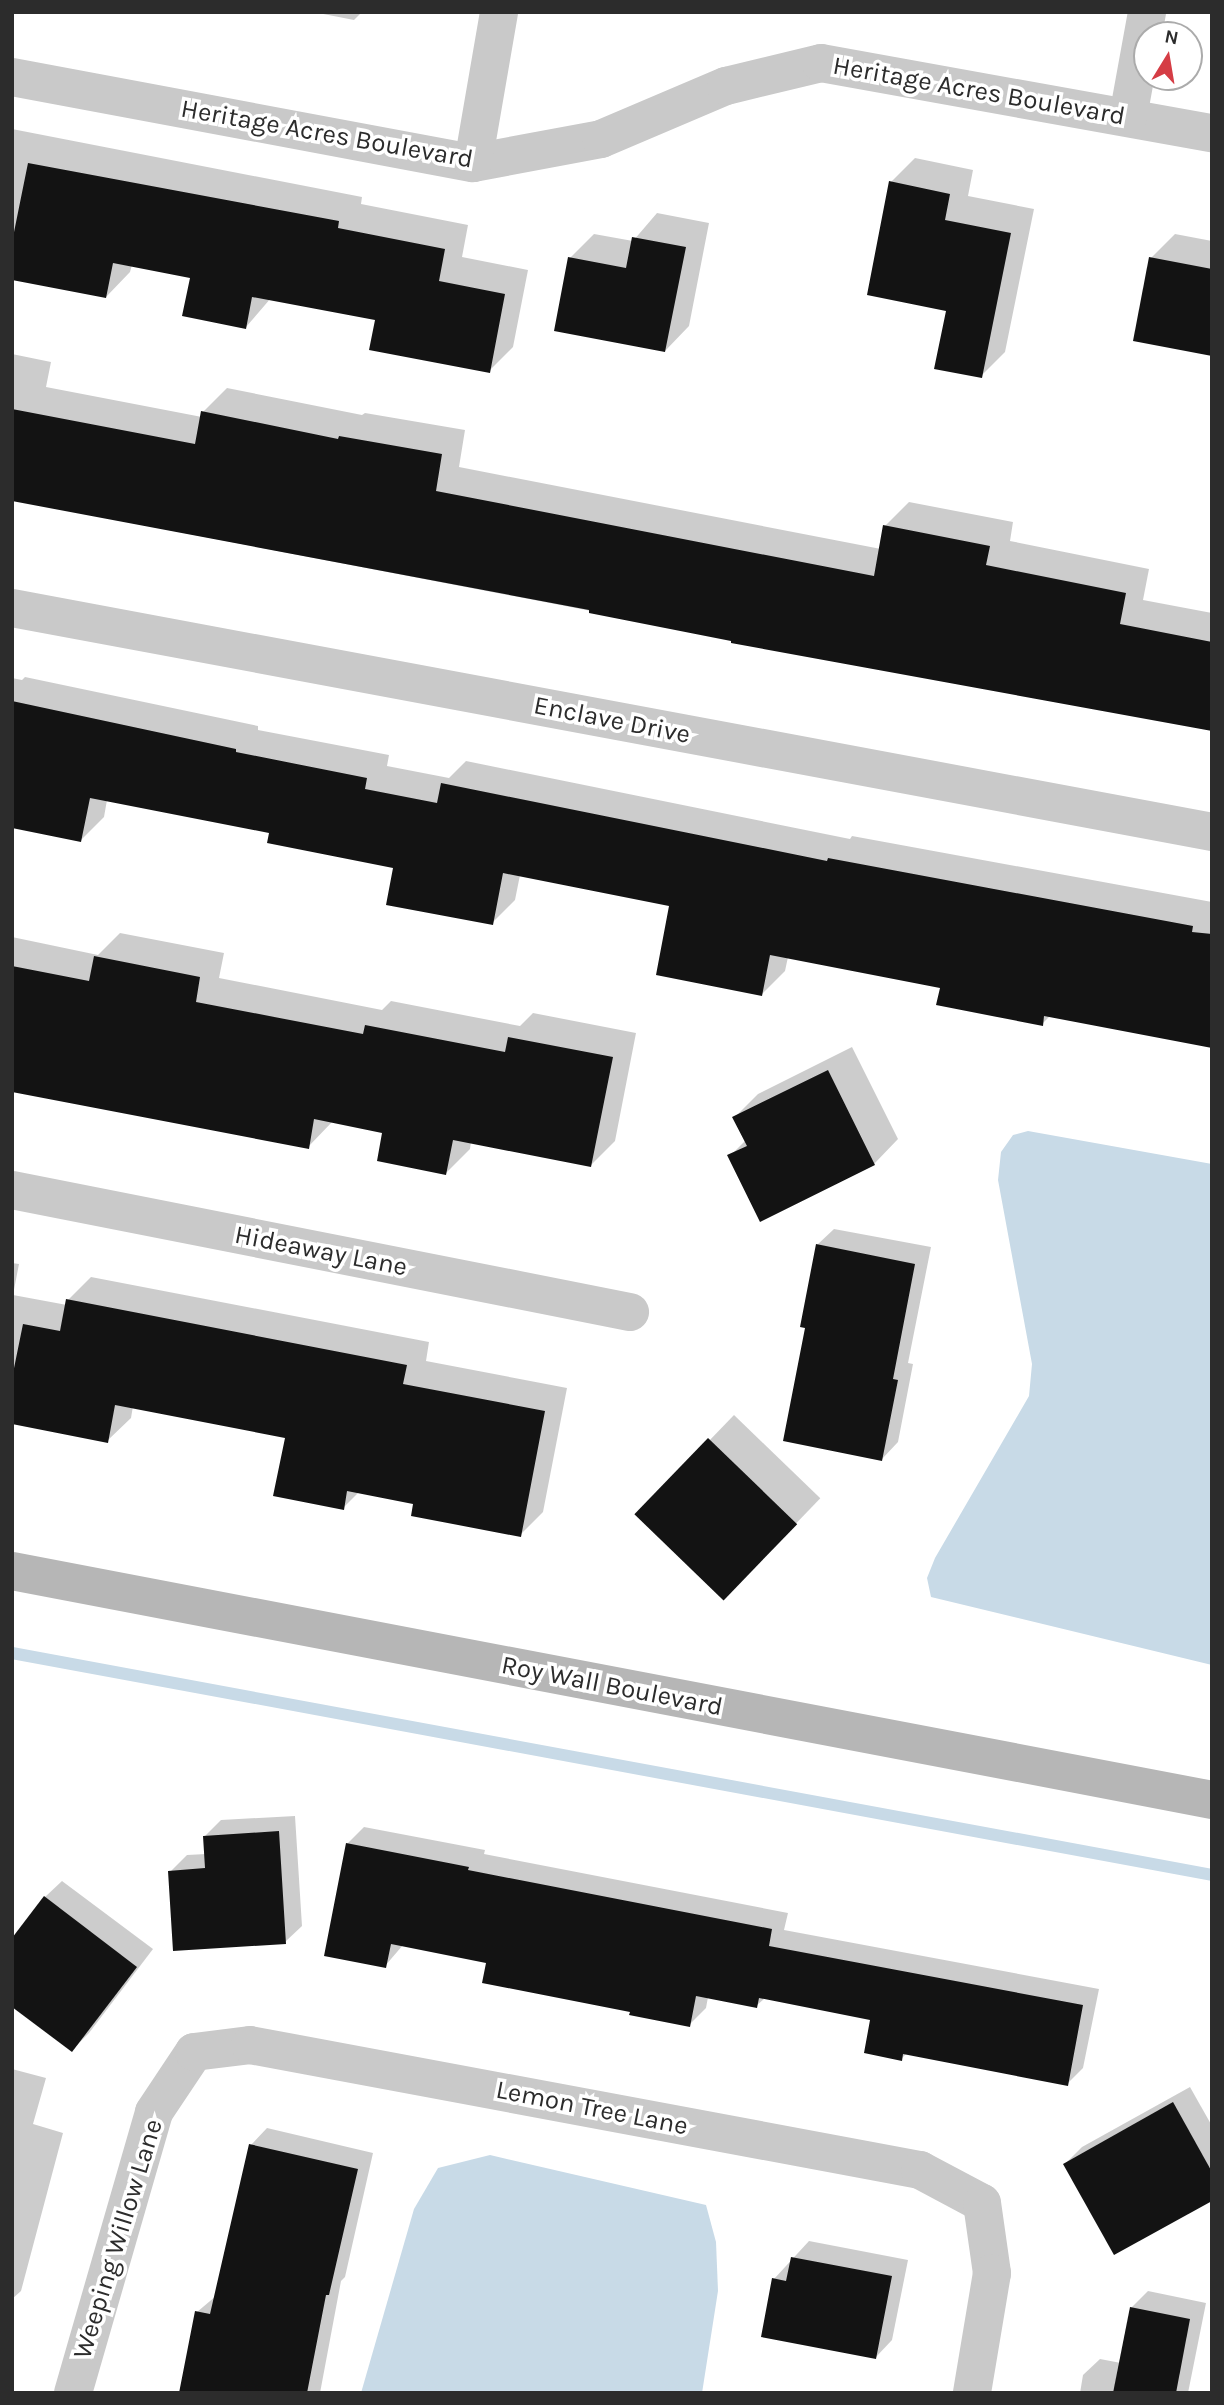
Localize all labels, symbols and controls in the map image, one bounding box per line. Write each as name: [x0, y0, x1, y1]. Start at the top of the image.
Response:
north arrow: [1133, 21, 1203, 91]
text: N: [1163, 25, 1180, 49]
street label: Heritage Acres Boulevard: [831, 50, 1127, 132]
street label: Heritage Acres Boulevard: [179, 93, 475, 175]
street label: Enclave Drive: [531, 690, 693, 750]
street label: Hideaway Lane: [232, 1219, 410, 1283]
street label: Roy Wall Boulevard: [499, 1649, 725, 1723]
street label: Lemon Tree Lane: [493, 2074, 691, 2142]
street label: Weeping Willow Lane: [67, 2115, 169, 2363]

